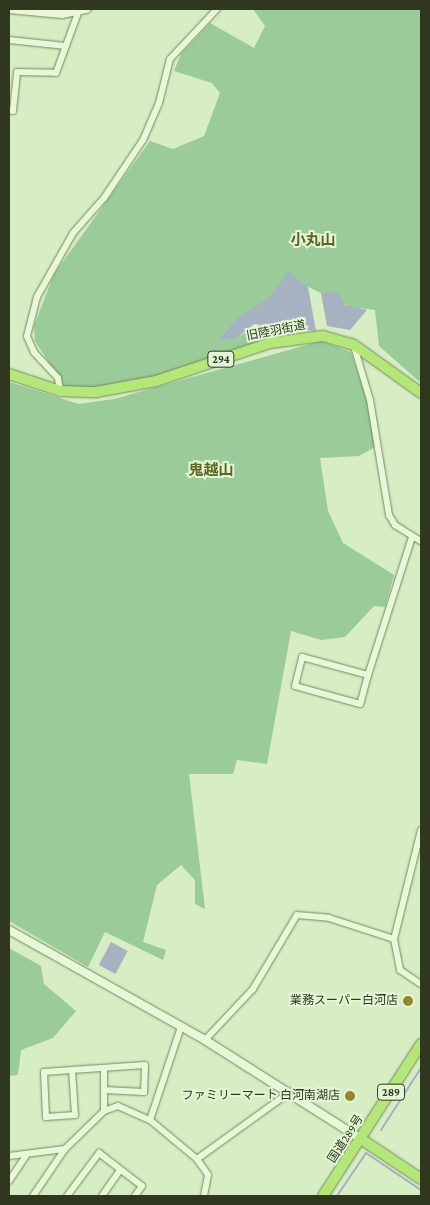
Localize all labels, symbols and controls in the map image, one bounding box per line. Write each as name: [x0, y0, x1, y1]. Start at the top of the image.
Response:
district label: 小丸山: [291, 232, 335, 250]
street label: 旧陸羽街道: [245, 318, 307, 344]
road number: 294: [207, 350, 235, 368]
district label: 鬼越山: [189, 462, 233, 480]
place label: 業務スーパー白河店: [290, 994, 398, 1008]
marker: 業務スーパー白河店: [402, 995, 414, 1007]
road number: 289: [376, 1084, 406, 1100]
place label: ファミリーマート 白河南湖店: [182, 1089, 340, 1103]
marker: ファミリーマート 白河南湖店: [344, 1090, 356, 1102]
street label: 国道289号: [325, 1112, 367, 1166]

